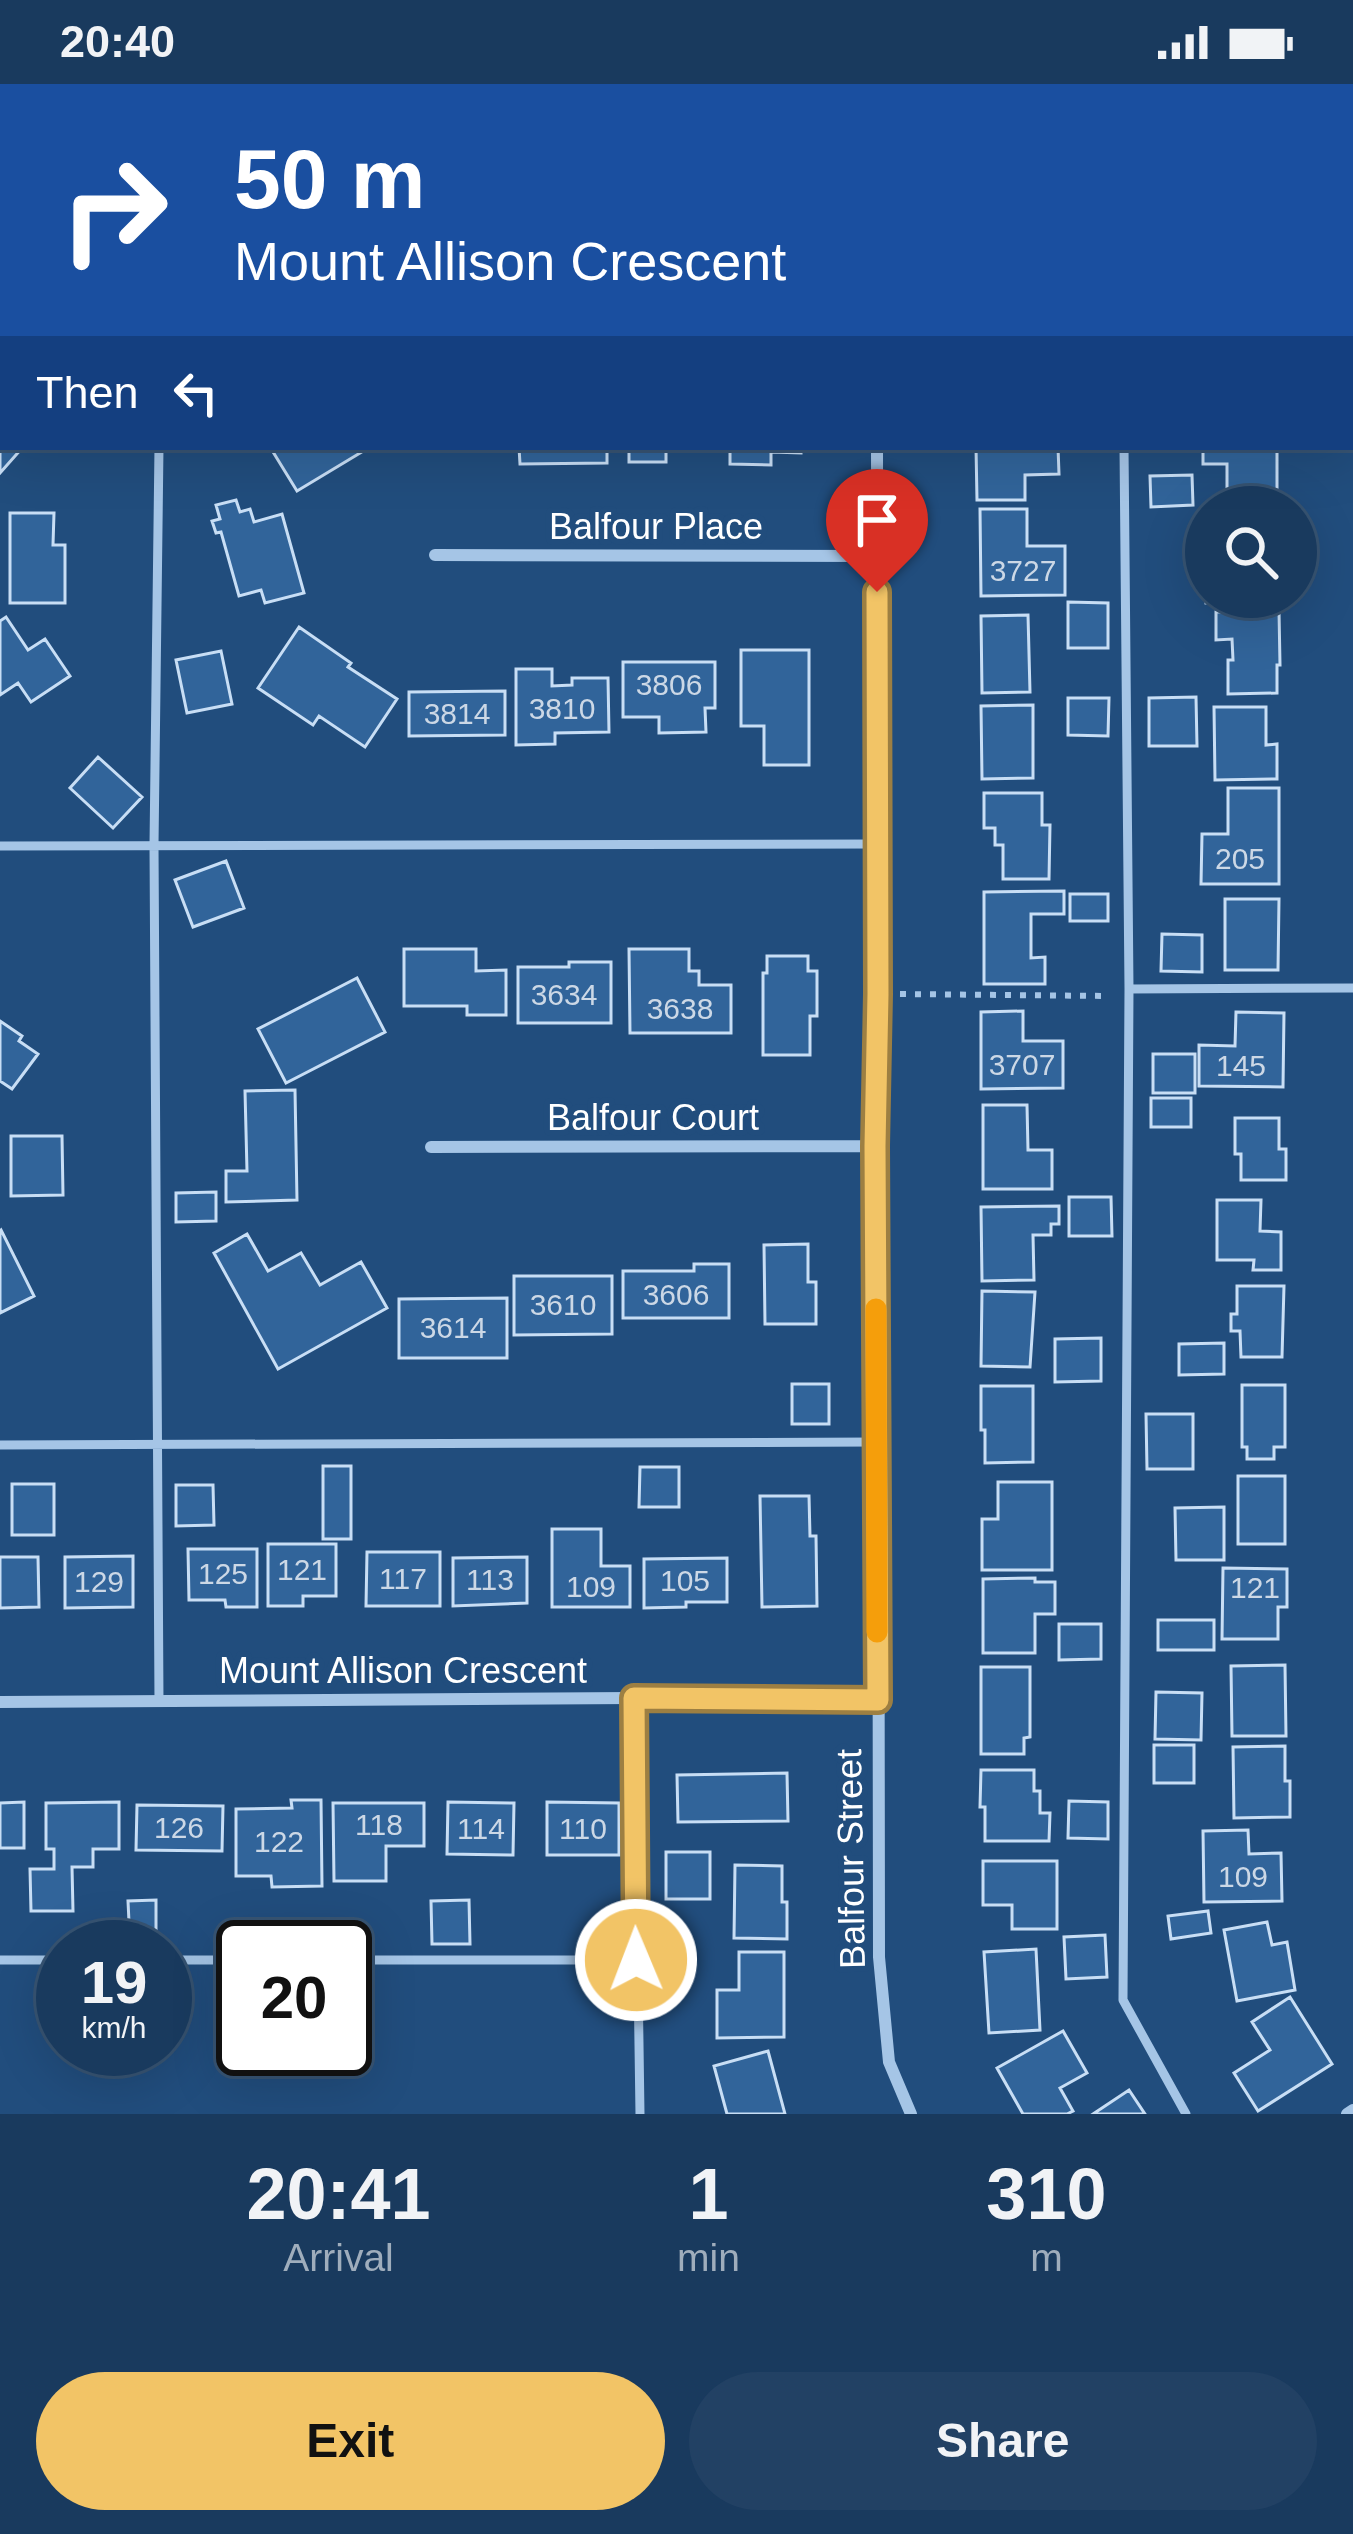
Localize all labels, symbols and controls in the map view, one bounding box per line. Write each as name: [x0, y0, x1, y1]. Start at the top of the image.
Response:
text: 20:40: [60, 16, 175, 67]
icon: right: [36, 132, 192, 288]
text: 50 m: [234, 132, 425, 226]
text: Mount Allison Crescent: [234, 231, 786, 291]
icon: left: [163, 360, 229, 426]
text: Then: [36, 367, 139, 418]
pin: [826, 469, 928, 592]
map controls: [1185, 486, 1317, 618]
button: search: [1185, 486, 1317, 618]
icon: arrive: [844, 487, 910, 553]
street label: Balfour Place: [549, 506, 763, 547]
house number: 3727: [990, 554, 1056, 587]
house number: 3806: [636, 668, 702, 701]
house number: 3810: [529, 692, 595, 725]
house number: 3814: [424, 697, 490, 730]
house number: 205: [1215, 842, 1265, 875]
house number: 3634: [531, 978, 597, 1011]
house number: 3638: [647, 992, 713, 1025]
house number: 3707: [989, 1048, 1055, 1081]
house number: 145: [1216, 1049, 1266, 1082]
street label: Balfour Court: [547, 1097, 759, 1138]
house number: 3606: [643, 1278, 709, 1311]
house number: 3610: [530, 1288, 596, 1321]
house number: 3614: [420, 1311, 486, 1344]
house number: 121: [277, 1553, 327, 1586]
house number: 125: [198, 1557, 248, 1590]
house number: 117: [379, 1562, 427, 1595]
house number: 113: [466, 1563, 514, 1596]
house number: 105: [660, 1564, 710, 1597]
house number: 129: [74, 1565, 124, 1598]
house number: 109: [566, 1570, 616, 1603]
house number: 121: [1230, 1571, 1280, 1604]
street label: Mount Allison Crescent: [219, 1650, 587, 1691]
street label: Balfour Street: [828, 1749, 873, 1969]
house number: 118: [355, 1808, 403, 1841]
house number: 126: [154, 1811, 204, 1844]
house number: 114: [457, 1812, 505, 1845]
house number: 110: [559, 1812, 607, 1845]
house number: 122: [254, 1825, 304, 1858]
house number: 109: [1218, 1860, 1268, 1893]
position arrow: [573, 1897, 699, 2023]
speed limit sign: 20: [216, 1920, 372, 2076]
text: 19: [81, 1949, 147, 2016]
text: km/h: [81, 2011, 147, 2044]
text: 20:41: [246, 2154, 431, 2234]
text: 1: [688, 2154, 729, 2234]
text: 310: [986, 2154, 1107, 2234]
text: Arrival: [283, 2236, 394, 2279]
text: min: [677, 2236, 740, 2279]
text: m: [1030, 2236, 1063, 2279]
button: Exit: [36, 2372, 665, 2510]
button: Share: [689, 2372, 1317, 2510]

